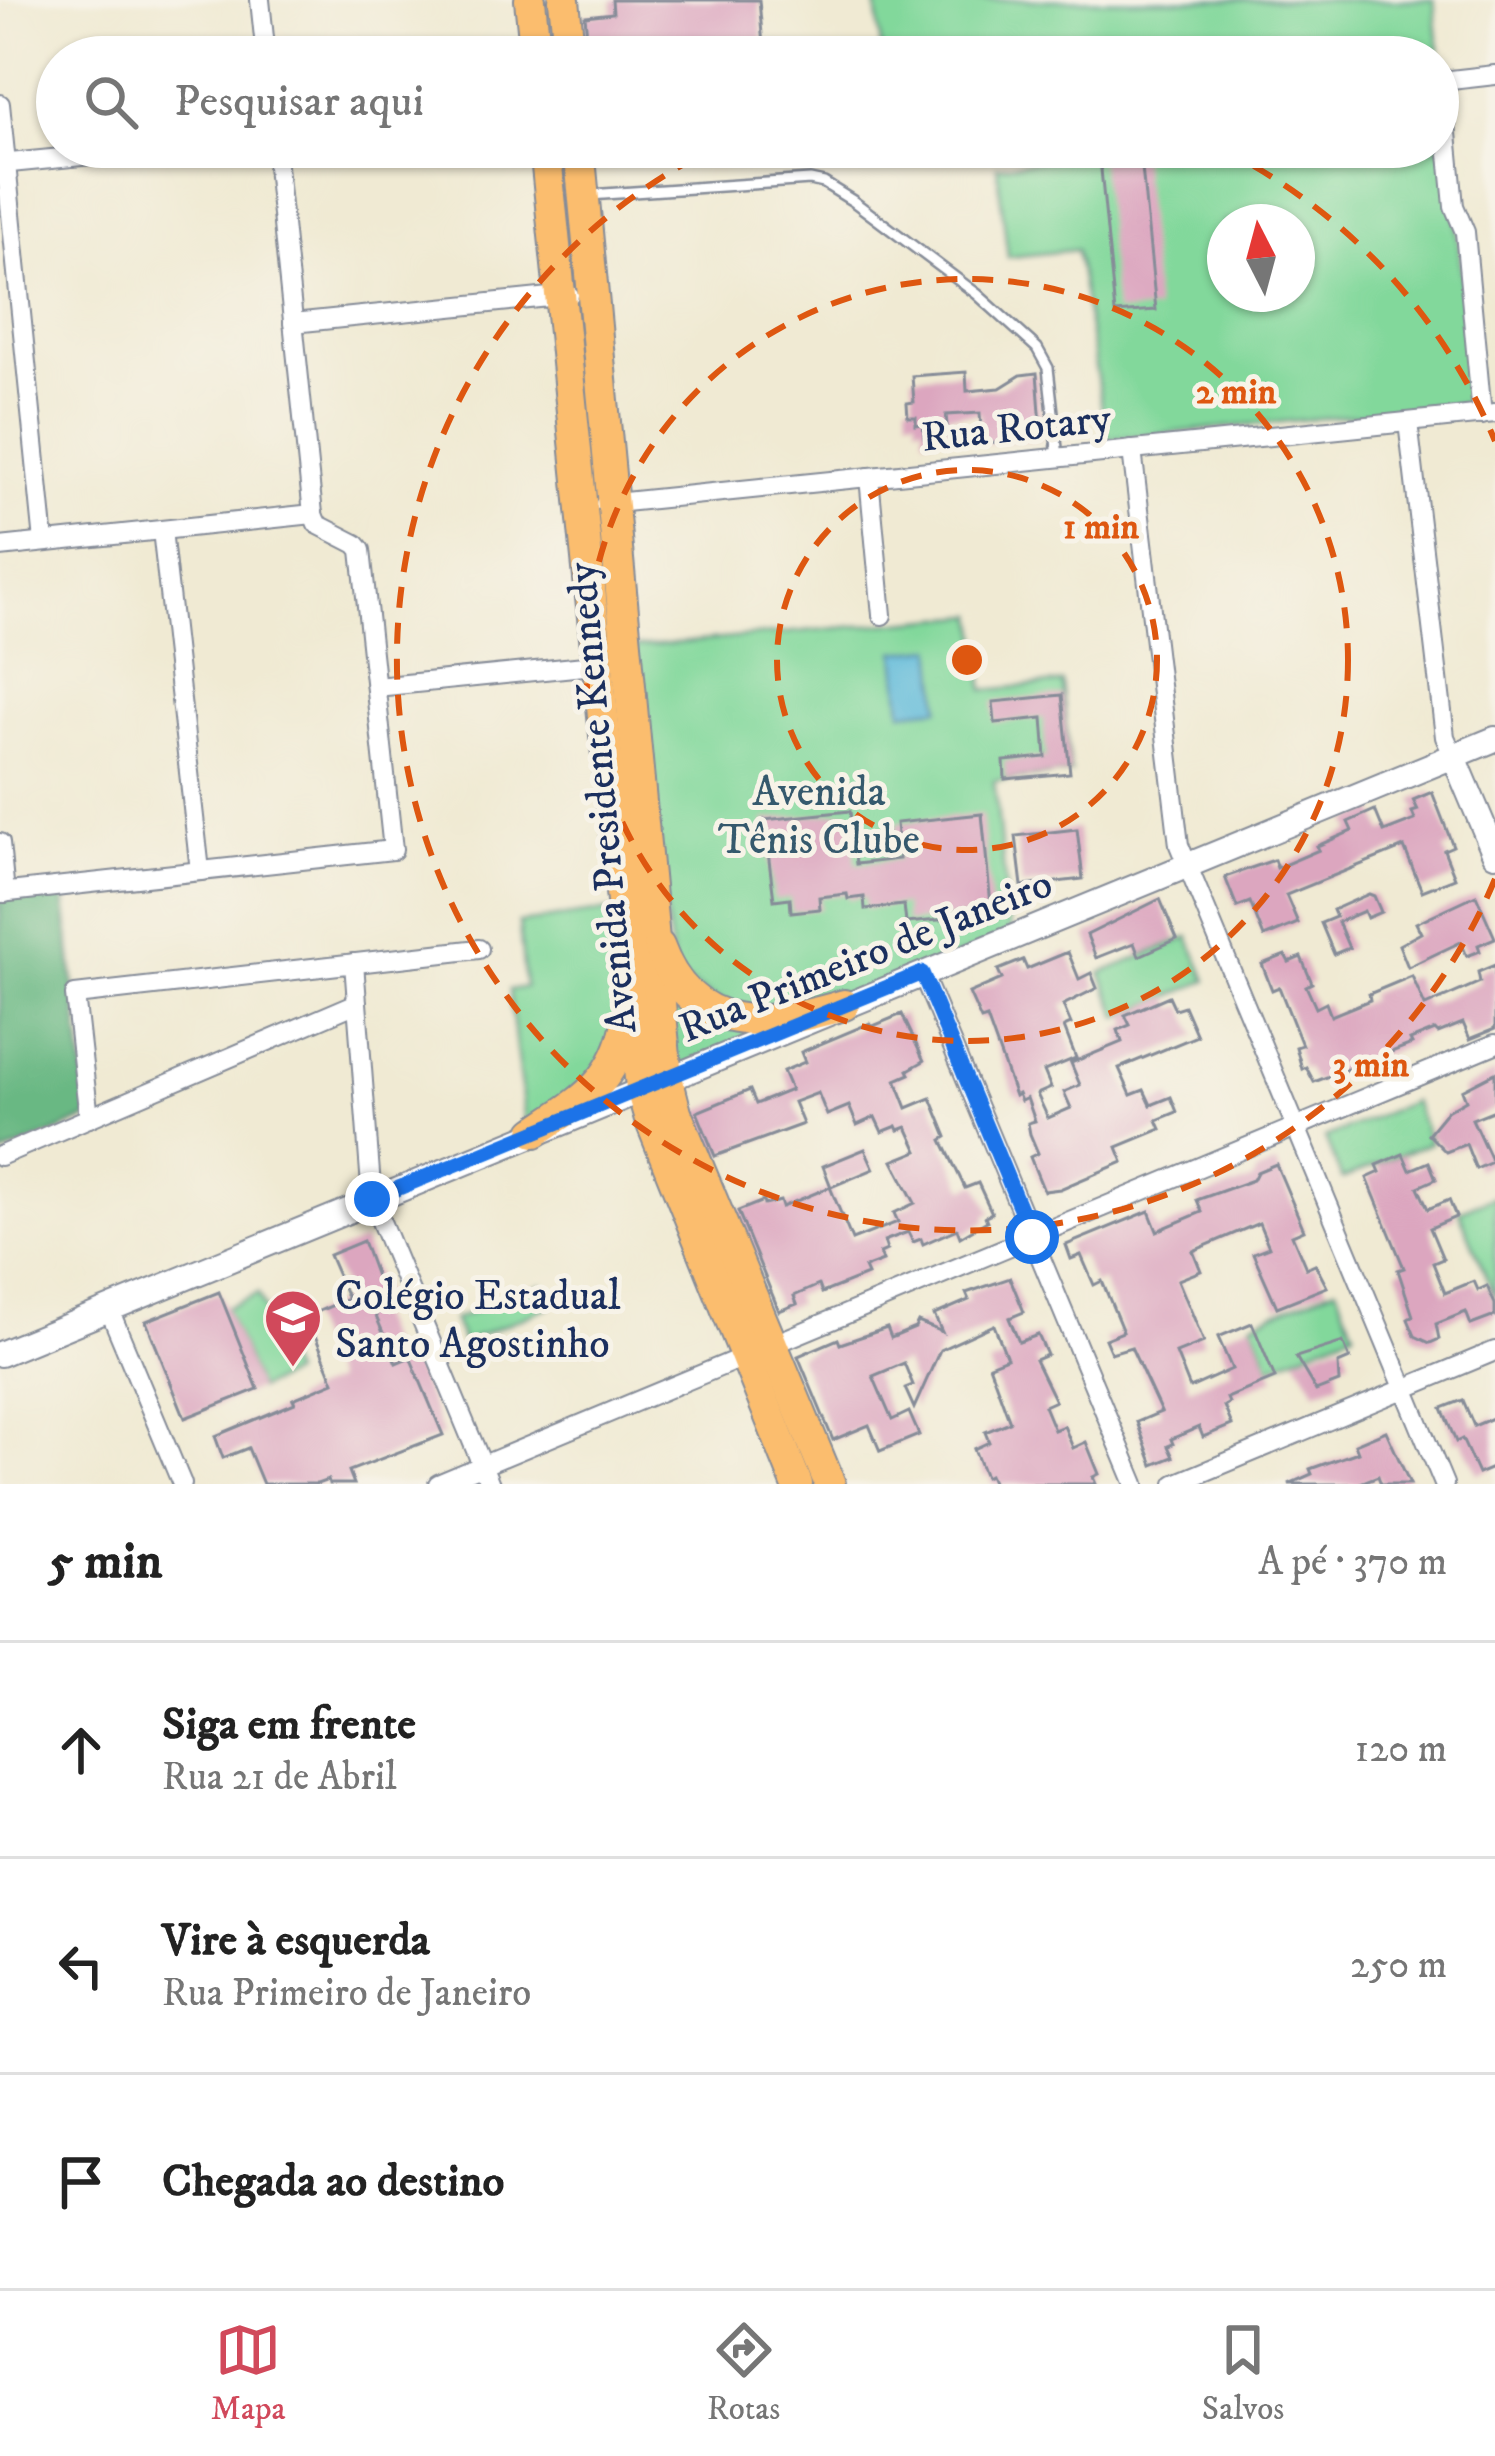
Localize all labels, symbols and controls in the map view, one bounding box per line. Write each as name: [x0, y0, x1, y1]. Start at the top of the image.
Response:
search box: [36, 36, 1459, 168]
icon: search: [78, 69, 144, 135]
text: Pesquisar aqui: [174, 74, 424, 130]
north arrow: [1207, 204, 1315, 312]
text: 2 min: [1196, 370, 1276, 415]
street label: Rua Rotary: [919, 393, 1115, 465]
text: 1 min: [1063, 505, 1139, 550]
street label: Avenida Presidente Kennedy: [556, 559, 649, 1035]
centre of rings: [946, 639, 988, 681]
park label: Avenida Tênis Clube: [718, 767, 920, 867]
street label: Rua Primeiro de Janeiro: [672, 858, 1060, 1055]
text: 3 min: [1333, 1043, 1409, 1088]
route end: [345, 1172, 399, 1226]
route start: [1005, 1210, 1059, 1264]
place label: Colégio Estadual Santo Agostinho: [335, 1271, 621, 1371]
school or university icon: Colégio Estadual Santo Agostinho: [262, 1287, 324, 1369]
text: 5 min: [48, 1530, 162, 1594]
text: A pé · 370 m: [1258, 1538, 1447, 1587]
text: Siga em frente: [162, 1697, 416, 1753]
icon: ahead: [48, 1717, 114, 1783]
text: 120 m: [1355, 1725, 1447, 1774]
text: Rua 21 de Abril: [162, 1753, 397, 1802]
text: Vire à esquerda: [162, 1913, 430, 1969]
icon: left: [48, 1933, 114, 1999]
text: 250 m: [1350, 1941, 1447, 1990]
text: Rua Primeiro de Janeiro: [162, 1969, 531, 2018]
icon: arrive: [48, 2149, 114, 2215]
text: Chegada ao destino: [162, 2154, 504, 2210]
tab: Mapa: [211, 2317, 285, 2430]
tab: Rotas: [707, 2317, 780, 2430]
tab: Salvos: [1202, 2317, 1284, 2430]

